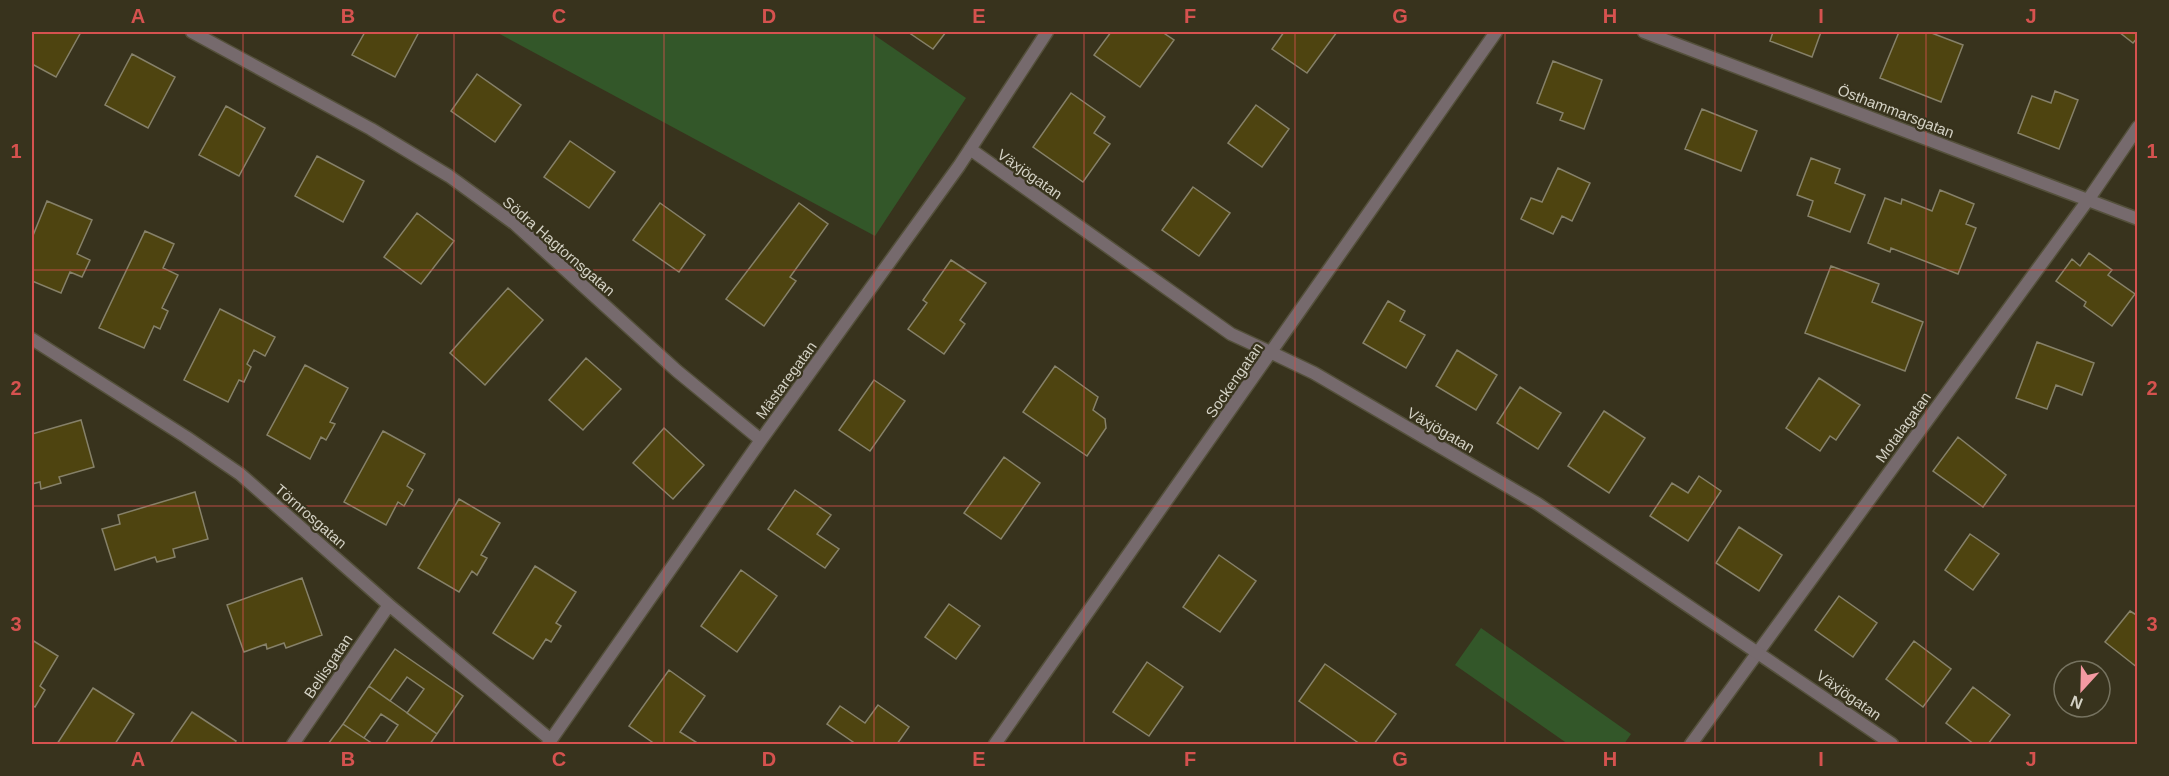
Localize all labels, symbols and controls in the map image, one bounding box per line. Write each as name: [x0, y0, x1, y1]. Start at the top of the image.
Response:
text: A: [131, 5, 145, 27]
text: B: [341, 5, 355, 27]
text: C: [552, 5, 566, 27]
text: D: [762, 5, 776, 27]
text: E: [972, 5, 986, 27]
text: F: [1184, 5, 1196, 27]
text: G: [1392, 5, 1408, 27]
text: H: [1603, 5, 1617, 27]
text: I: [1818, 5, 1824, 27]
text: J: [2025, 5, 2037, 27]
street label: Östhammarsgatan: [1835, 81, 1957, 141]
text: 1: [10, 140, 22, 162]
text: 1: [2146, 140, 2158, 162]
street label: Växjögatan: [994, 146, 1066, 202]
street label: Södra Hagtornsgatan: [500, 193, 618, 299]
street label: Mästaregatan: [752, 338, 820, 422]
street label: Sockengatan: [1202, 339, 1266, 421]
text: 2: [10, 377, 22, 399]
text: 2: [2146, 377, 2158, 399]
street label: Motalagatan: [1872, 389, 1934, 465]
street label: Växjögatan: [1404, 404, 1478, 456]
street label: Törnrosgatan: [272, 480, 350, 552]
text: 3: [10, 613, 22, 635]
text: 3: [2146, 613, 2158, 635]
street label: Bellisgatan: [300, 631, 356, 701]
north arrow: [2052, 659, 2112, 719]
street label: Växjögatan: [1813, 667, 1885, 723]
text: N: [2068, 692, 2085, 712]
text: A: [131, 748, 145, 770]
text: B: [341, 748, 355, 770]
text: C: [552, 748, 566, 770]
text: D: [762, 748, 776, 770]
text: E: [972, 748, 986, 770]
text: F: [1184, 748, 1196, 770]
text: G: [1392, 748, 1408, 770]
text: H: [1603, 748, 1617, 770]
text: I: [1818, 748, 1824, 770]
text: J: [2025, 748, 2037, 770]

